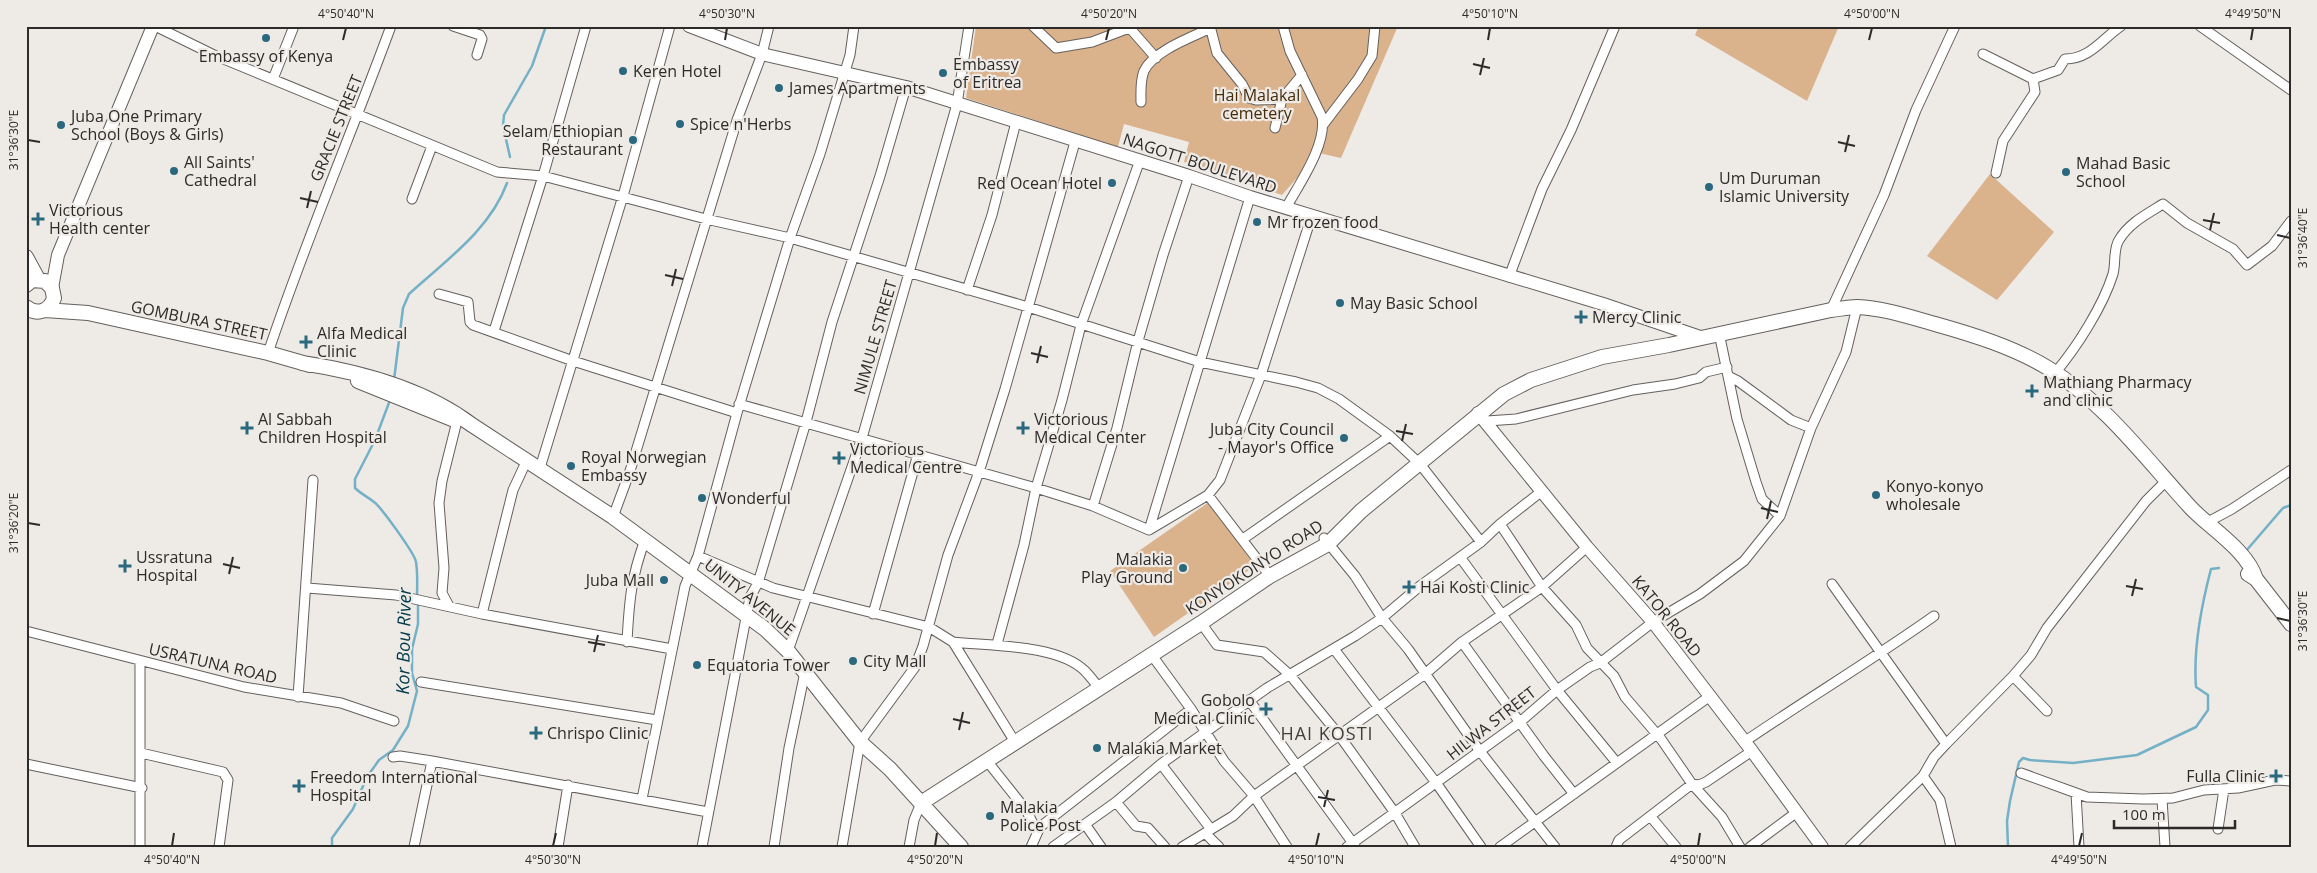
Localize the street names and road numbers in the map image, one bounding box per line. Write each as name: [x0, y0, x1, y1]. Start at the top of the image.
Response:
street label: GRACIE STREET: [305, 71, 367, 185]
street label: NAGOTT BOULEVARD: [1120, 128, 1280, 198]
street label: NIMULE STREET: [848, 277, 902, 397]
street label: GOMBURA STREET: [129, 295, 269, 345]
street label: KONYOKONYO ROAD: [1181, 514, 1327, 620]
street label: UNITY AVENUE: [700, 553, 800, 641]
street label: KATOR ROAD: [1627, 571, 1707, 661]
street label: USRATUNA ROAD: [147, 638, 279, 688]
street label: HILWA STREET: [1442, 681, 1540, 765]

